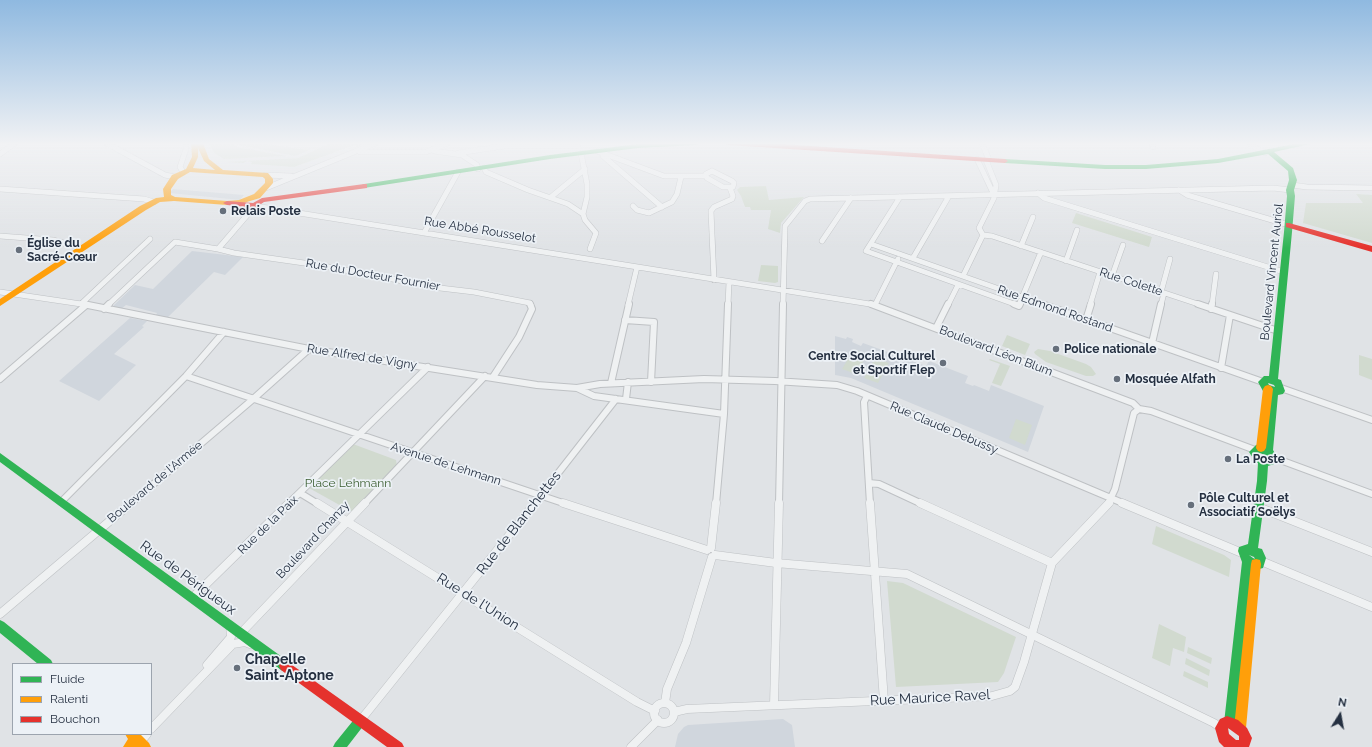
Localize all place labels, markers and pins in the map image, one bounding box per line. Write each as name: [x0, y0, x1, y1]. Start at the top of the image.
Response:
place label: Relais Poste: [231, 204, 301, 218]
marker: Relais Poste: [218, 206, 228, 216]
place label: Église du Sacré-Cœur: [27, 236, 97, 264]
marker: Église du Sacré-Cœur: [14, 245, 24, 255]
place label: Police nationale: [1064, 342, 1156, 356]
marker: Police nationale: [1051, 344, 1061, 354]
place label: Centre Social Culturel et Sportif Flep: [808, 349, 935, 377]
marker: Centre Social Culturel et Sportif Flep: [938, 358, 948, 368]
place label: Mosquée Alfath: [1125, 372, 1216, 386]
marker: Mosquée Alfath: [1112, 374, 1122, 384]
place label: La Poste: [1236, 452, 1285, 466]
marker: La Poste: [1223, 454, 1233, 464]
place label: Pôle Culturel et Associatif Soëlys: [1199, 491, 1295, 519]
marker: Pôle Culturel et Associatif Soëlys: [1186, 500, 1196, 510]
place label: Chapelle Saint-Aptone: [245, 652, 334, 684]
marker: Chapelle Saint-Aptone: [232, 663, 242, 673]

